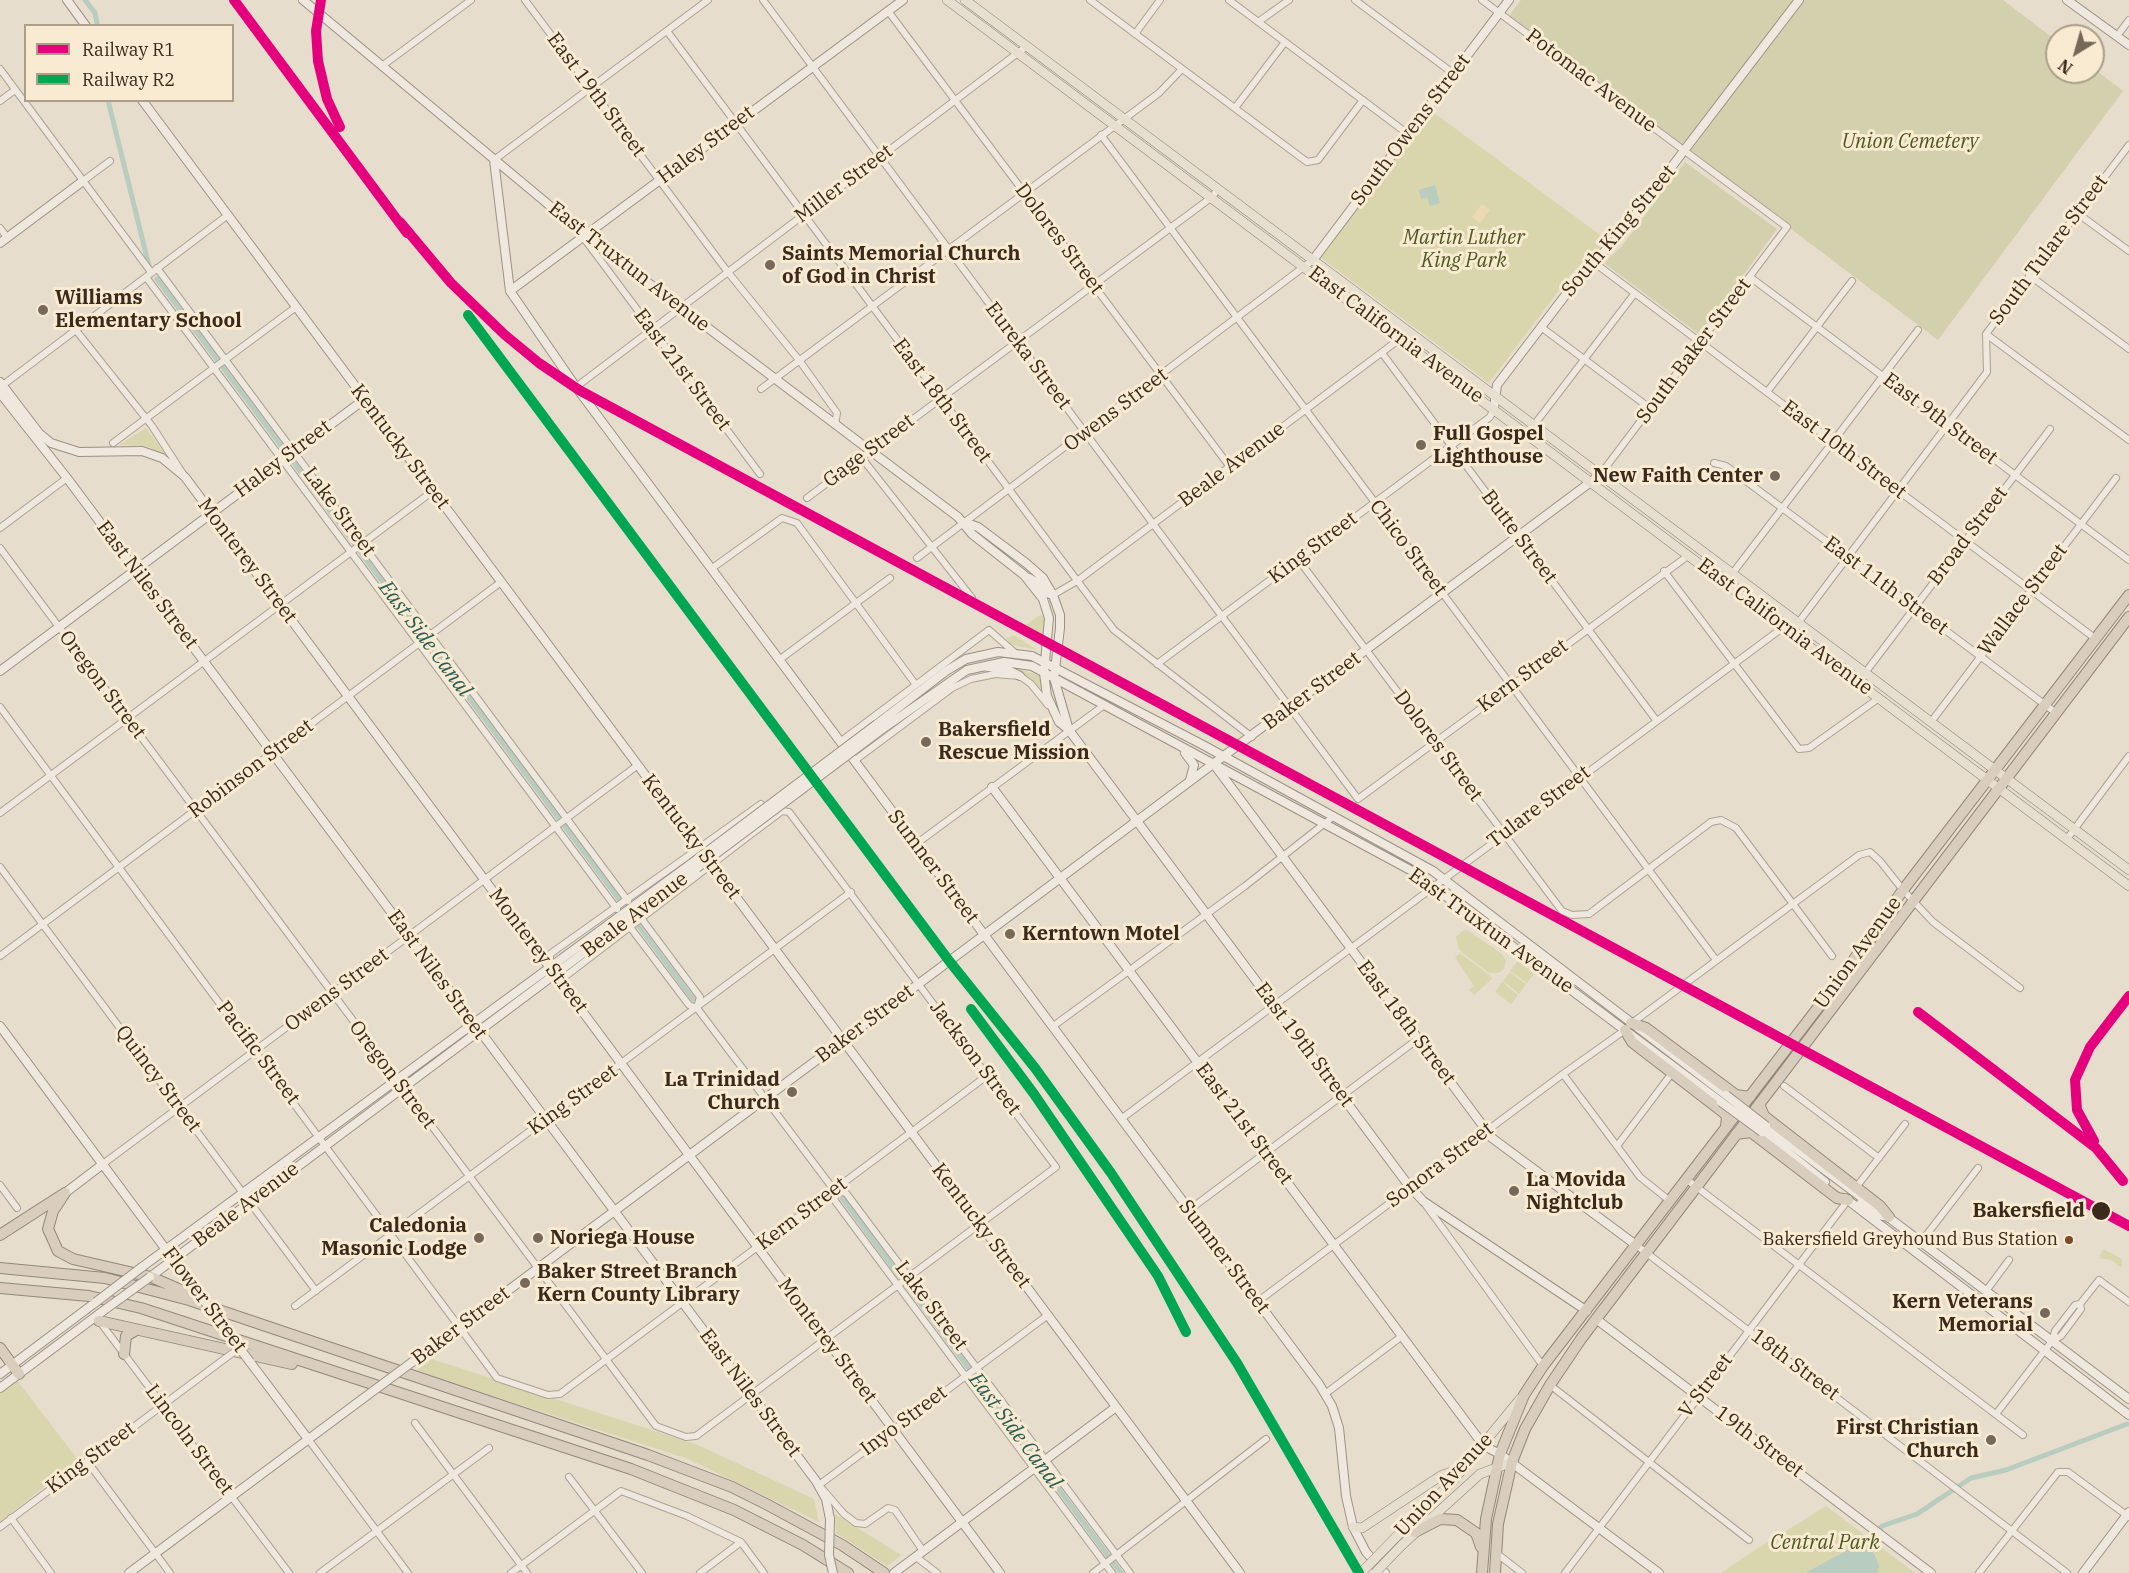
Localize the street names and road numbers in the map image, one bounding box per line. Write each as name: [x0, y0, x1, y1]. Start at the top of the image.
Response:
street label: Potomac Avenue: [1521, 24, 1661, 138]
street label: East 19th Street: [541, 28, 651, 162]
street label: South Owens Street: [1346, 49, 1476, 211]
street label: Haley Street: [653, 101, 759, 189]
street label: Miller Street: [790, 139, 898, 229]
street label: South King Street: [1557, 160, 1681, 302]
street label: South Tulare Street: [1985, 170, 2113, 330]
street label: Dolores Street: [1009, 179, 1109, 299]
street label: East Truxtun Avenue: [544, 197, 714, 337]
street label: East California Avenue: [1304, 261, 1488, 409]
street label: South Baker Street: [1632, 274, 1756, 428]
street label: Eureka Street: [980, 298, 1076, 414]
street label: East 21st Street: [628, 304, 736, 436]
street label: East 18th Street: [887, 334, 997, 468]
street label: Owens Street: [1059, 363, 1173, 457]
street label: East 9th Street: [1878, 368, 2002, 470]
street label: Kentucky Street: [345, 380, 455, 514]
street label: East 10th Street: [1777, 395, 1911, 505]
street label: Gage Street: [819, 409, 919, 493]
street label: Haley Street: [230, 415, 336, 503]
street label: Beale Avenue: [1174, 417, 1290, 513]
street label: Lake Street: [298, 463, 380, 561]
street label: Broad Street: [1923, 482, 2013, 590]
street label: Butte Street: [1476, 485, 1562, 589]
street label: Monterey Street: [192, 494, 302, 628]
street label: Chico Street: [1364, 495, 1452, 601]
street label: King Street: [1264, 507, 1362, 589]
street label: East Niles Street: [91, 516, 203, 654]
street label: East 11th Street: [1819, 531, 1953, 641]
street label: Wallace Street: [1973, 539, 2073, 661]
street label: East California Avenue: [1693, 553, 1877, 701]
street label: Oregon Street: [53, 626, 151, 744]
street label: Kern Street: [1473, 634, 1573, 718]
street label: Baker Street: [1258, 646, 1366, 736]
street label: Dolores Street: [1388, 686, 1488, 806]
street label: Robinson Street: [184, 714, 318, 824]
street label: Tulare Street: [1483, 761, 1595, 853]
street label: Kentucky Street: [636, 770, 746, 904]
street label: Sumner Street: [882, 805, 984, 929]
street label: East Truxtun Avenue: [1404, 863, 1578, 999]
street label: Beale Avenue: [577, 867, 693, 963]
street label: Monterey Street: [483, 884, 593, 1018]
street label: Union Avenue: [1809, 892, 1907, 1014]
street label: East Niles Street: [382, 906, 492, 1044]
street label: Owens Street: [280, 943, 394, 1037]
street label: East 18th Street: [1351, 956, 1461, 1090]
street label: East 19th Street: [1249, 978, 1359, 1112]
street label: Baker Street: [811, 979, 919, 1069]
street label: Pacific Street: [211, 996, 305, 1110]
street label: Jackson Street: [924, 996, 1026, 1120]
street label: Oregon Street: [343, 1016, 441, 1134]
street label: Quincy Street: [110, 1021, 206, 1137]
street label: East 21st Street: [1190, 1058, 1298, 1190]
street label: King Street: [524, 1059, 622, 1141]
street label: Sonora Street: [1382, 1117, 1498, 1213]
street label: Beale Avenue: [188, 1157, 304, 1253]
street label: Kentucky Street: [926, 1159, 1036, 1293]
street label: Kern Street: [752, 1172, 852, 1256]
street label: Sumner Street: [1173, 1195, 1275, 1319]
street label: Flower Street: [157, 1243, 251, 1357]
street label: Lake Street: [890, 1257, 972, 1355]
street label: Monterey Street: [772, 1274, 882, 1408]
street label: Baker Street: [407, 1281, 515, 1371]
street label: East Niles Street: [694, 1324, 806, 1462]
street label: 18th Street: [1746, 1324, 1844, 1406]
street label: V Street: [1674, 1349, 1738, 1423]
street label: Lincoln Street: [140, 1380, 238, 1500]
street label: Inyo Street: [856, 1381, 952, 1461]
street label: 19th Street: [1710, 1401, 1808, 1483]
street label: King Street: [42, 1417, 140, 1499]
street label: Union Avenue: [1390, 1428, 1498, 1542]

